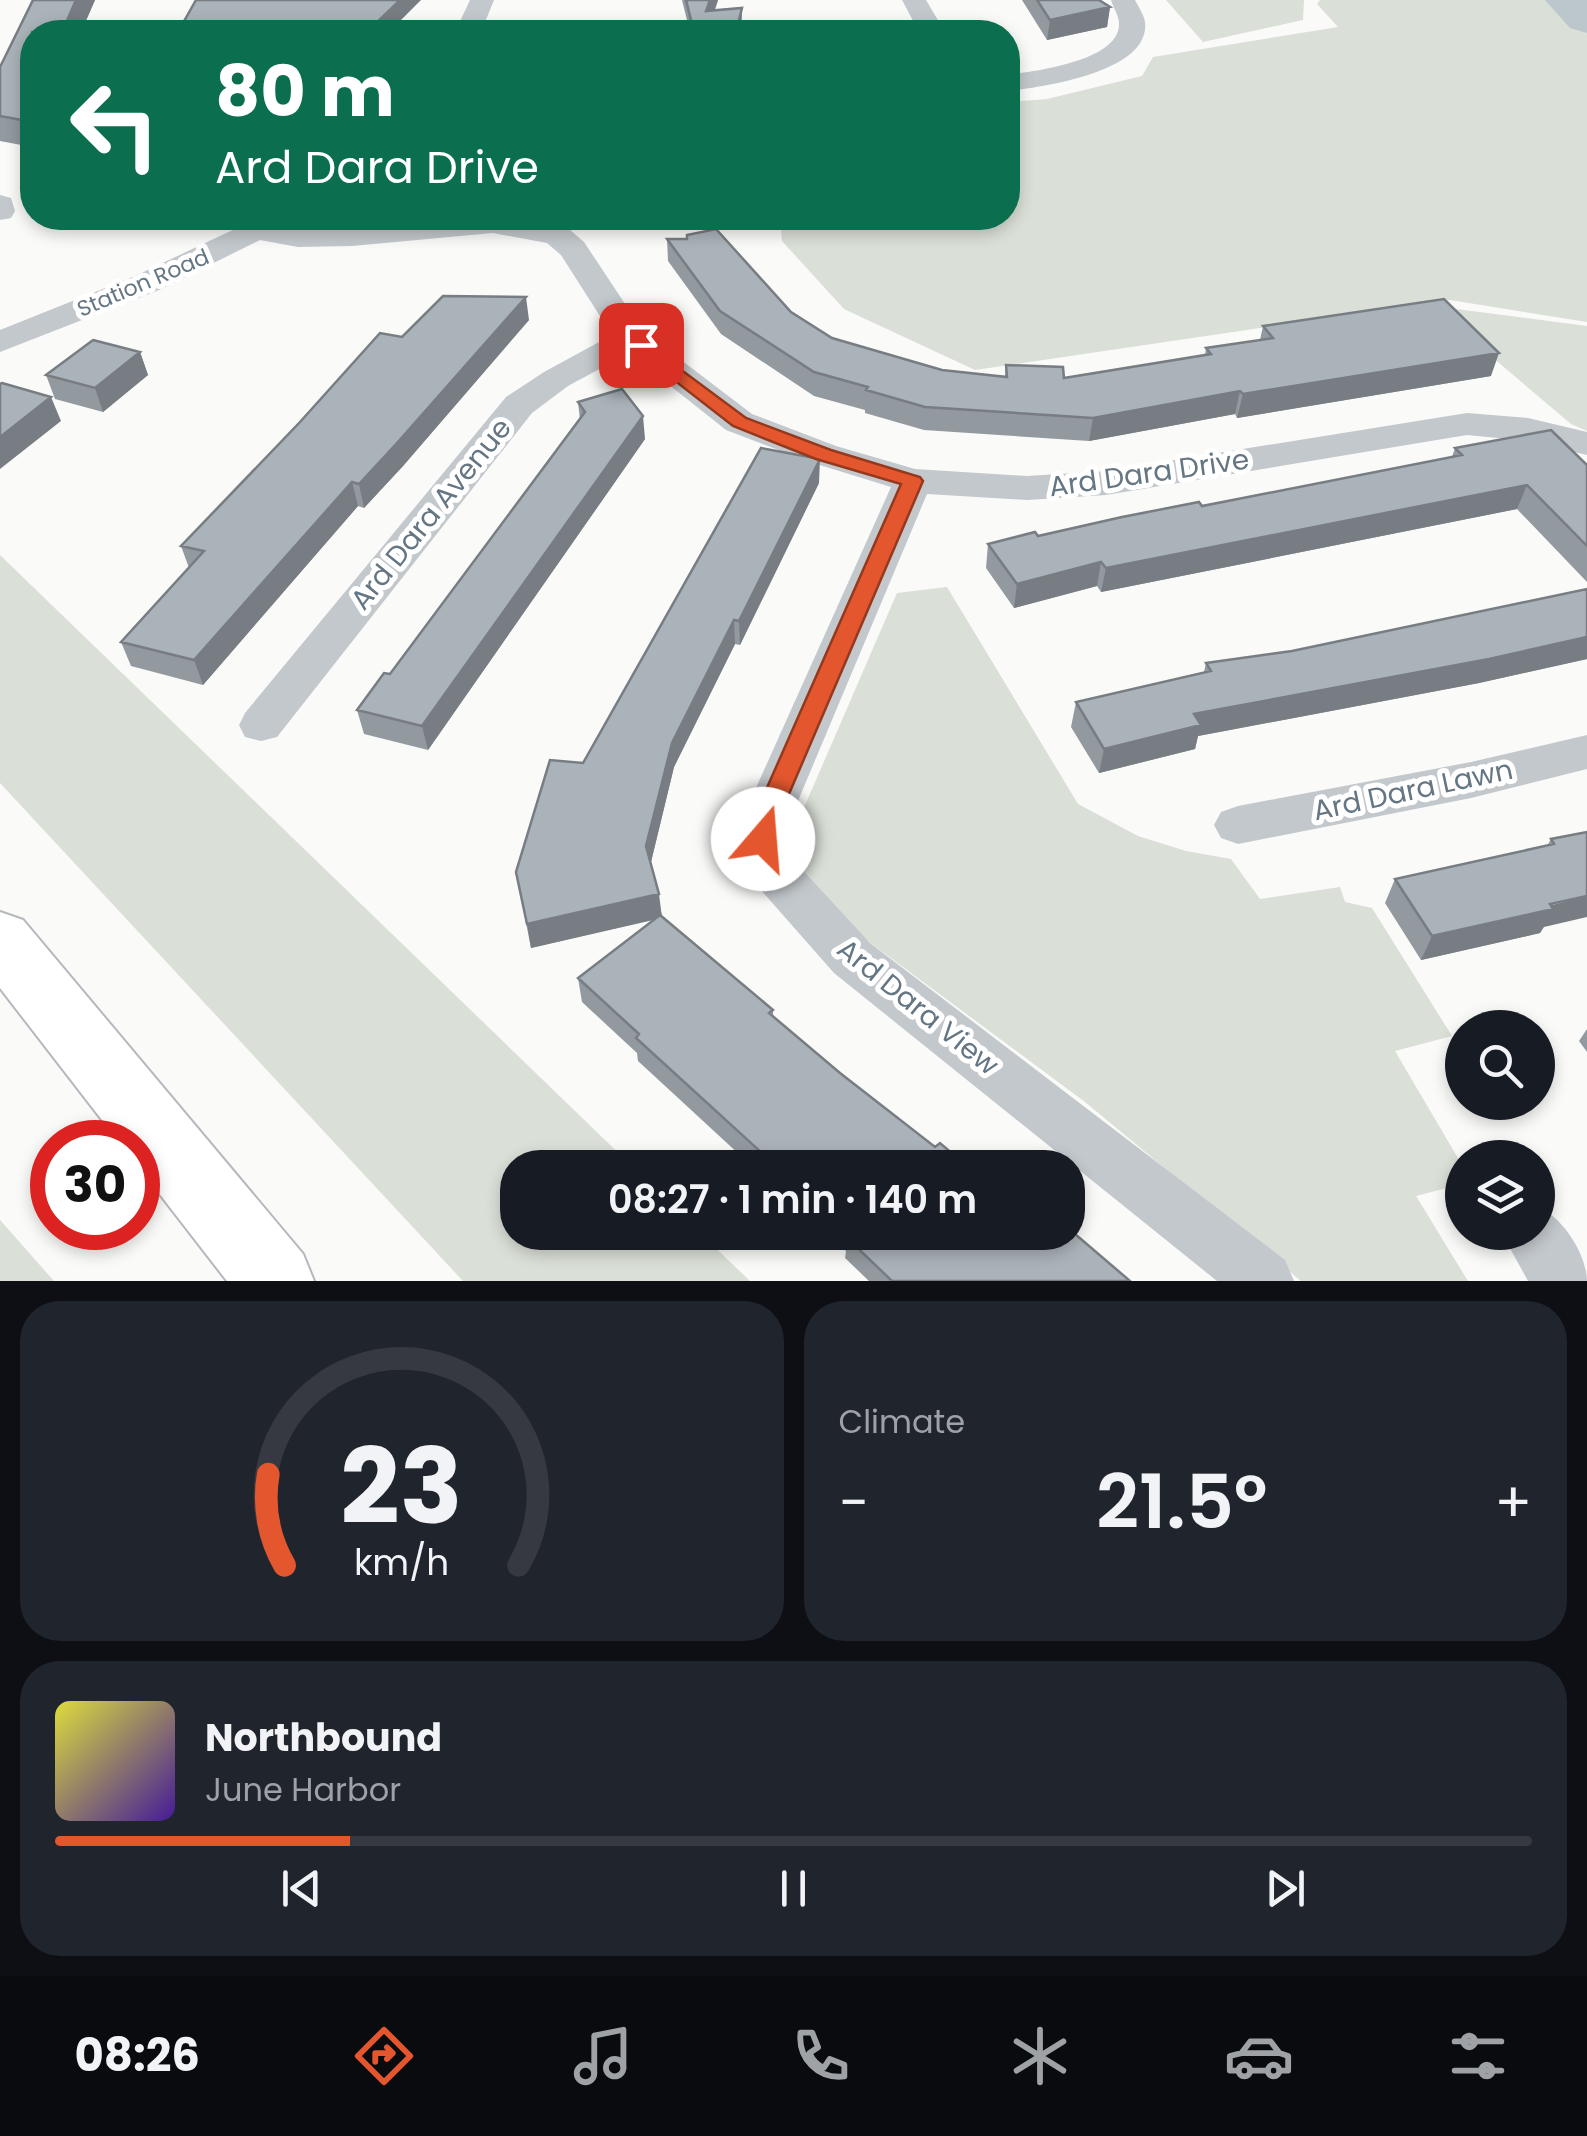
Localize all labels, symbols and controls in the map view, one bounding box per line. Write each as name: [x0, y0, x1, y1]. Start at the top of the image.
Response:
text: 80 m: [215, 42, 395, 141]
icon: left: [50, 60, 180, 190]
text: Ard Dara Drive: [215, 136, 539, 199]
street label: Station Road: [72, 241, 214, 325]
pin: [599, 303, 684, 388]
icon: arrive: [614, 318, 669, 373]
street label: Ard Dara Avenue: [341, 410, 521, 618]
street label: Ard Dara Drive: [1047, 440, 1251, 506]
street label: Ard Dara Lawn: [1310, 750, 1516, 830]
position arrow: [711, 787, 815, 891]
street label: Ard Dara View: [829, 930, 1007, 1084]
map controls: [1445, 1010, 1555, 1250]
button: search: [1445, 1010, 1555, 1120]
speed limit sign: 30: [30, 1120, 160, 1250]
button: layers: [1445, 1140, 1555, 1250]
text: 08:27 · 1 min · 140 m: [608, 1173, 977, 1226]
text: Climate: [839, 1399, 965, 1444]
text: 23: [341, 1414, 463, 1559]
text: 21.5°: [1096, 1449, 1267, 1554]
text: −: [839, 1464, 869, 1541]
text: +: [1494, 1464, 1532, 1541]
text: km/h: [354, 1537, 449, 1588]
text: Northbound: [205, 1711, 442, 1764]
text: June Harbor: [205, 1767, 401, 1812]
icon: previous: [274, 1861, 329, 1916]
icon: pause: [766, 1861, 821, 1916]
icon: next: [1258, 1861, 1313, 1916]
icon: directions: [349, 2021, 419, 2091]
icon: music: [568, 2021, 638, 2091]
icon: phone: [786, 2021, 856, 2091]
icon: climate: [1005, 2021, 1075, 2091]
icon: car: [1224, 2021, 1294, 2091]
icon: filters: [1443, 2021, 1513, 2091]
text: 08:26: [74, 2024, 200, 2087]

